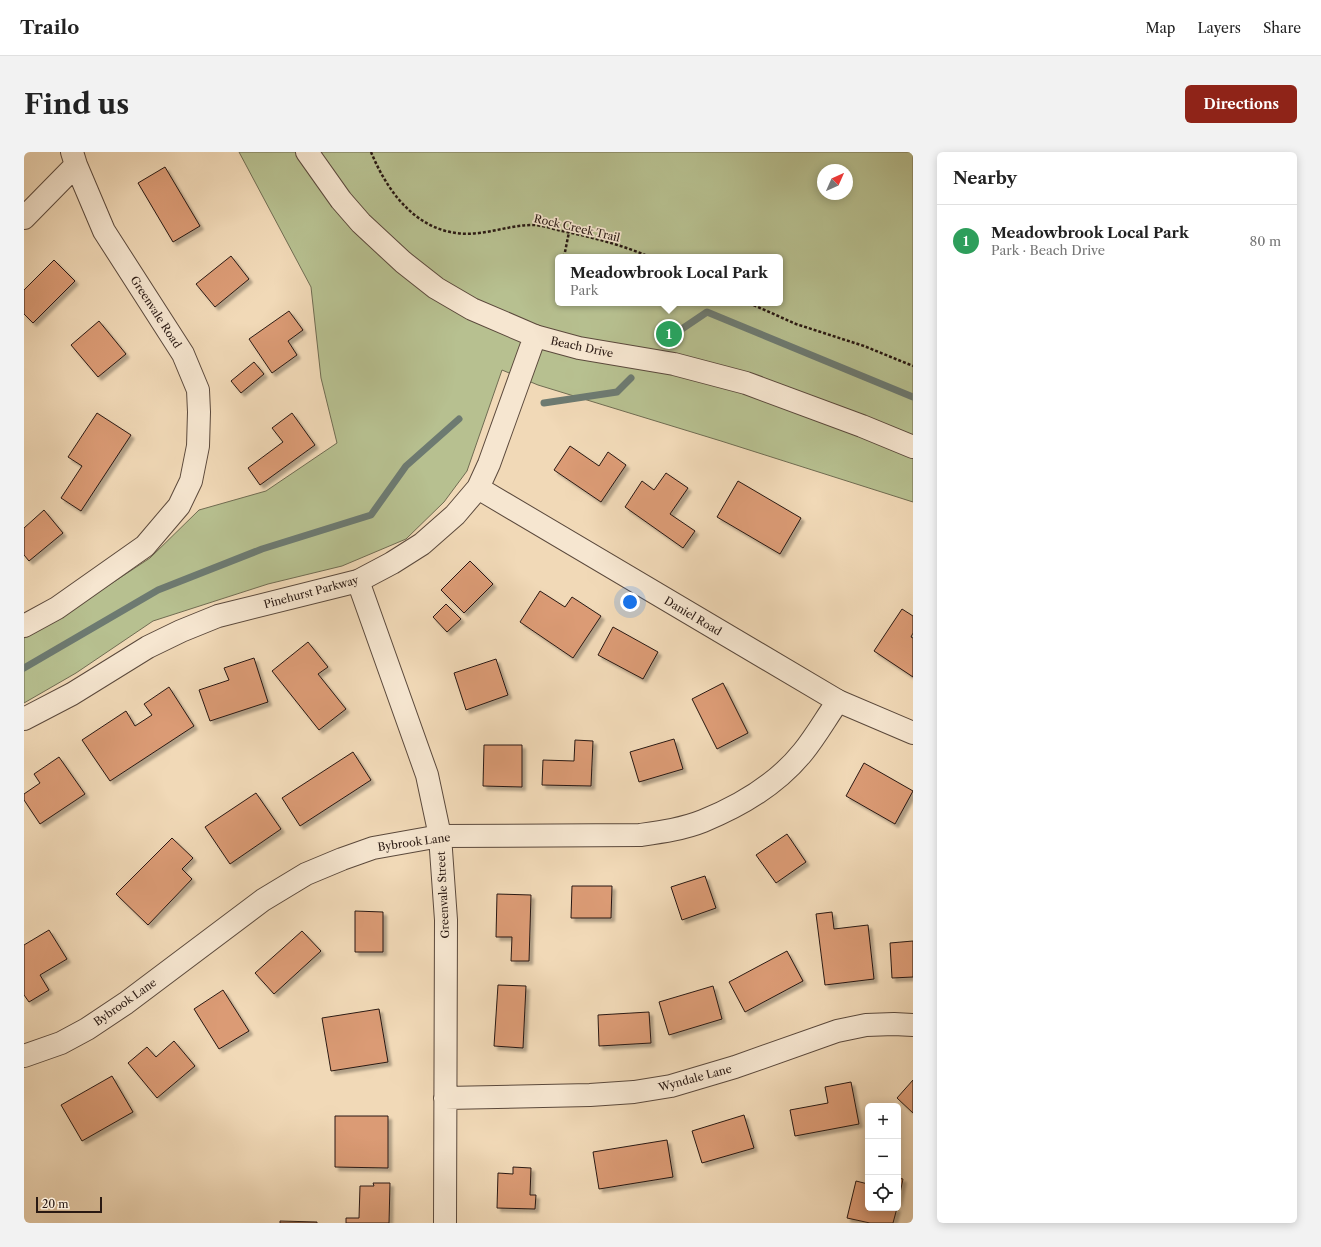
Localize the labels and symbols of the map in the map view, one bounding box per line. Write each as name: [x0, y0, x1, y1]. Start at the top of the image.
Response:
north arrow: [817, 164, 853, 200]
street label: Rock Creek Trail: [532, 211, 622, 245]
street label: Greenvale Road: [127, 273, 185, 351]
pin: 1: [656, 319, 682, 349]
street label: Beach Drive: [549, 334, 615, 360]
street label: Pinehurst Parkway: [262, 572, 361, 611]
your location: [620, 592, 640, 612]
street label: Daniel Road: [662, 593, 725, 639]
street label: Bybrook Lane: [377, 830, 451, 854]
street label: Greenvale Street: [434, 851, 452, 939]
street label: Bybrook Lane: [91, 975, 159, 1029]
street label: Wyndale Lane: [656, 1061, 733, 1095]
scale bar: [36, 1195, 102, 1214]

